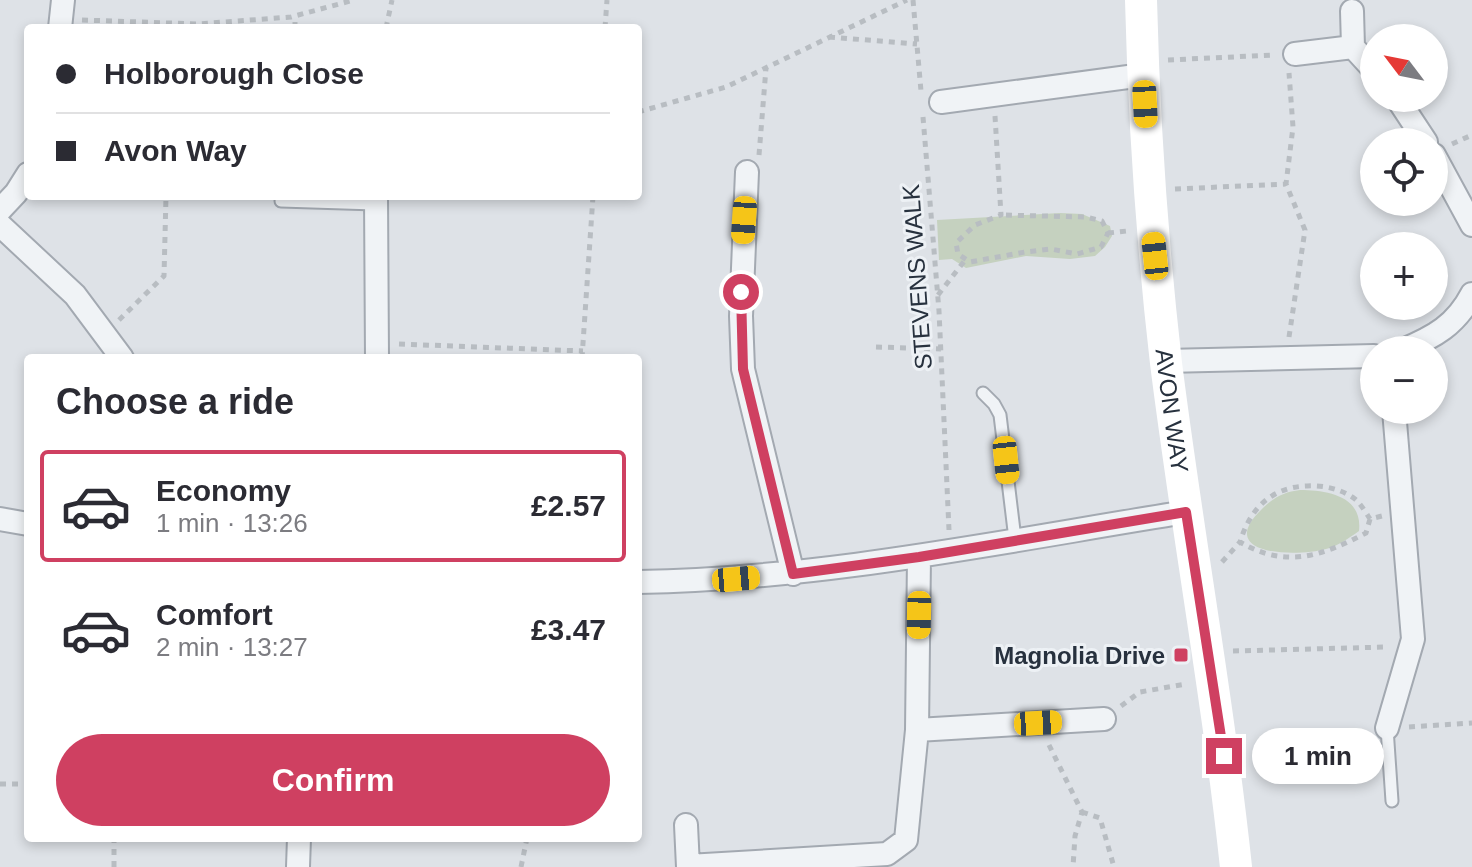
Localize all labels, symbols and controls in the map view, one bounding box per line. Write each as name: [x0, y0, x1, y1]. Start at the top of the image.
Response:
north arrow: [1360, 24, 1448, 112]
map controls: [1360, 24, 1448, 424]
text: Holborough Close: [104, 57, 364, 90]
car: [1132, 79, 1158, 129]
button: locate: [1360, 128, 1448, 216]
text: Avon Way: [104, 134, 247, 167]
street label: STEVENS WALK: [897, 183, 937, 371]
car: [730, 195, 758, 245]
car: [1141, 231, 1169, 281]
button: +: [1360, 232, 1448, 320]
route start: [723, 274, 759, 310]
button: −: [1360, 336, 1448, 424]
street label: AVON WAY: [1151, 347, 1194, 474]
text: Choose a ride: [56, 381, 294, 422]
car: [992, 435, 1020, 485]
icon: car: [60, 470, 132, 542]
text: Economy: [156, 474, 291, 507]
text: £2.57: [531, 489, 606, 522]
text: 1 min · 13:26: [156, 508, 308, 538]
car: [711, 565, 761, 593]
car: [907, 591, 931, 639]
icon: car: [60, 594, 132, 666]
text: Comfort: [156, 598, 273, 631]
text: £3.47: [531, 613, 606, 646]
text: 2 min · 13:27: [156, 632, 308, 662]
place label: Magnolia Drive: [994, 642, 1165, 669]
marker: Magnolia Drive: [1172, 646, 1190, 664]
car: [1013, 710, 1063, 736]
callout: 1 min: [1252, 728, 1384, 784]
button: Confirm: [56, 734, 610, 826]
route end: [1206, 738, 1242, 774]
text: 1 min: [1284, 741, 1352, 771]

